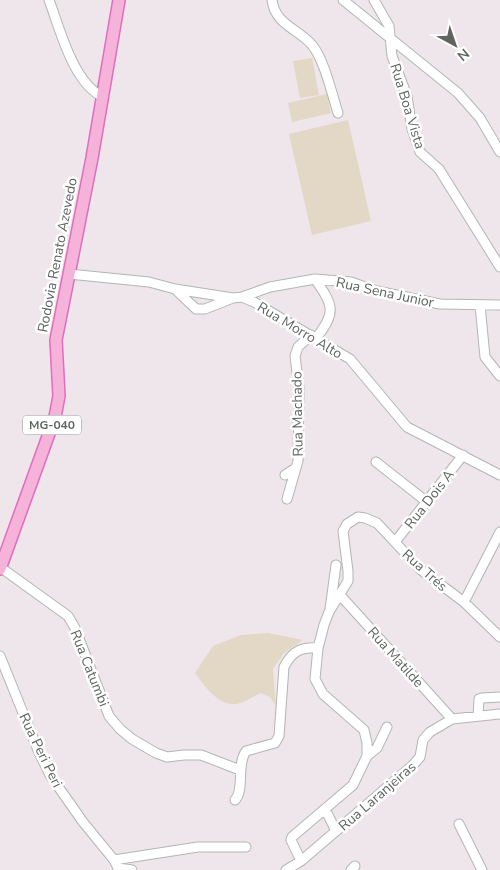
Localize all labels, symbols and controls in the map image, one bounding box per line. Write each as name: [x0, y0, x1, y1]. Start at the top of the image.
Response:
north arrow: [430, 20, 480, 70]
text: N: [453, 44, 473, 65]
street label: Rua Boa Vista: [386, 61, 430, 151]
street label: Rodovia Renato Azevedo: [33, 176, 82, 334]
street label: Rua Sena Junior: [334, 273, 436, 312]
street label: Rua Morro Alto: [254, 298, 346, 363]
street label: Rua Machado: [287, 371, 308, 457]
road number: MG-040: [23, 416, 81, 434]
street label: Rua Dois A: [400, 466, 458, 533]
street label: Rua Trés: [398, 545, 452, 596]
street label: Rua Matilde: [363, 623, 428, 692]
street label: Rua Catumbi: [66, 627, 114, 709]
street label: Rua Peri Peri: [14, 710, 67, 790]
street label: Rua Laranjeiras: [335, 757, 420, 835]

